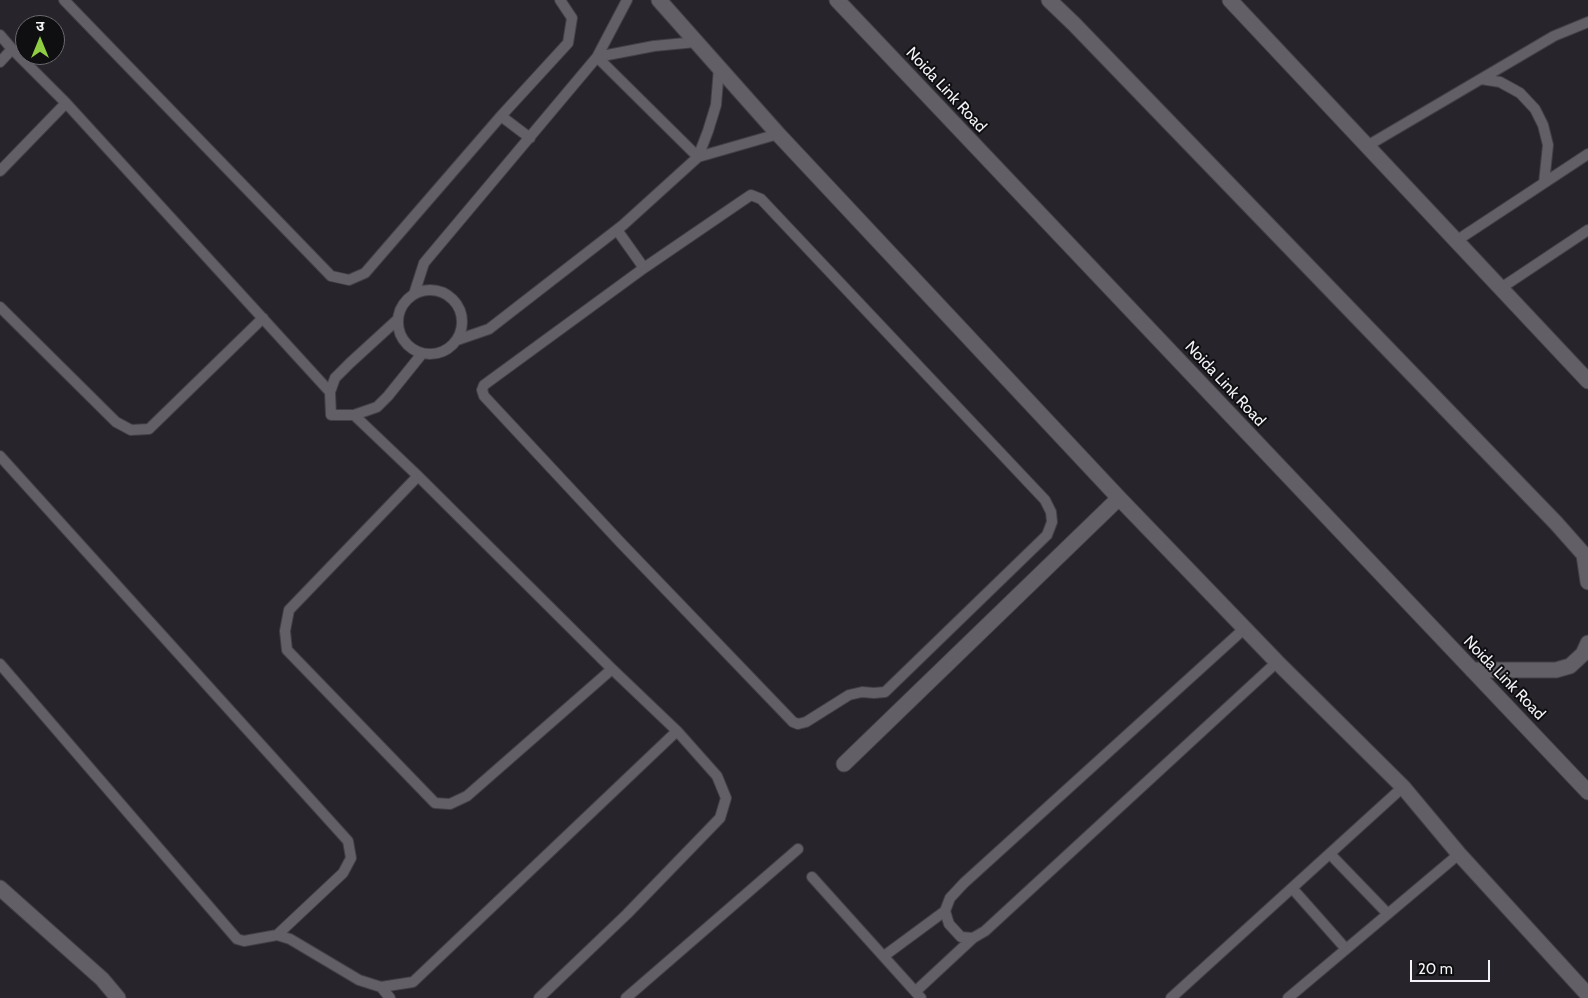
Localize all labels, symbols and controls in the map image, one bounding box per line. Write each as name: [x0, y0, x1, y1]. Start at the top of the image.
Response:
north arrow: [15, 15, 65, 65]
text: उ: [36, 17, 44, 35]
street label: Noida Link Road: [902, 44, 990, 136]
street label: Noida Link Road: [1181, 338, 1269, 430]
street label: Noida Link Road: [1459, 632, 1549, 724]
scale bar: [1413, 950, 1493, 982]
text: 20 m: [1418, 960, 1453, 978]

